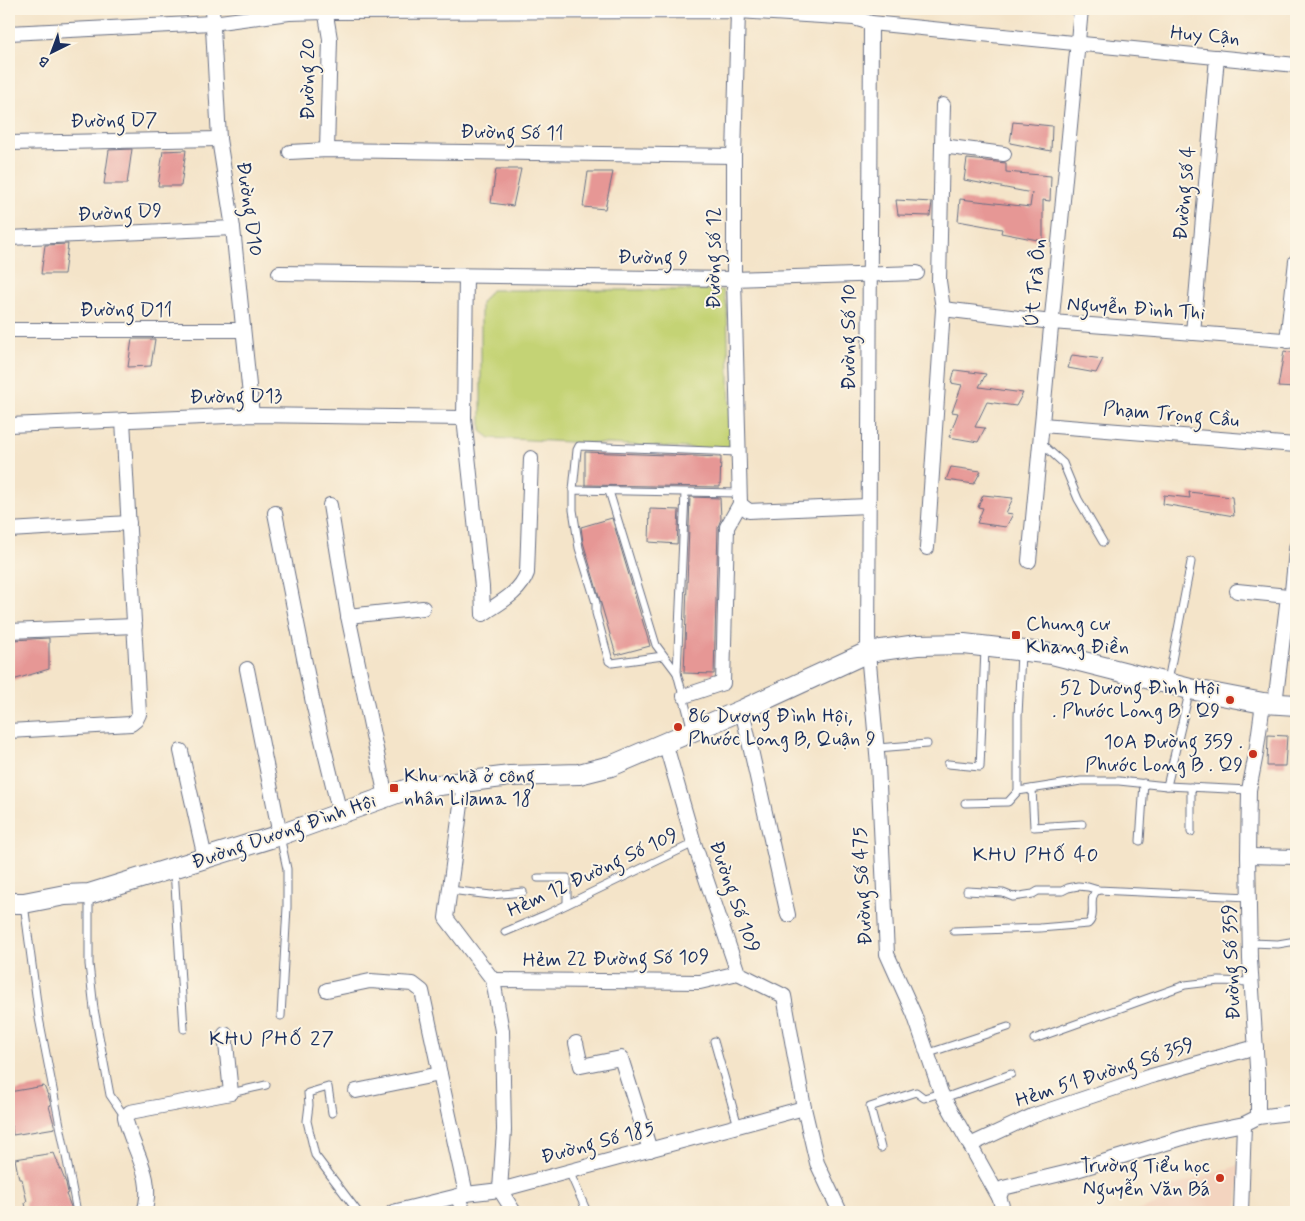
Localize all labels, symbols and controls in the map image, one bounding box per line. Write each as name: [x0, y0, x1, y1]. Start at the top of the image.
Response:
street label: Huy Cận: [1169, 20, 1241, 52]
north arrow: [28, 28, 78, 78]
street label: Đường 20: [295, 38, 324, 120]
text: B: [35, 51, 53, 71]
street label: Đường D7: [70, 107, 158, 137]
street label: Đường Số 11: [460, 119, 564, 149]
street label: Đường số 4: [1167, 145, 1205, 241]
street label: Đường D10: [227, 160, 269, 258]
street label: Đường D9: [77, 197, 163, 231]
street label: Đường số 12: [701, 207, 730, 309]
street label: Út Trà Ôn: [1019, 237, 1053, 329]
street label: Đường 9: [618, 244, 689, 274]
street label: Đường Số 10: [836, 284, 865, 390]
street label: Nguyễn Đình Thi: [1066, 291, 1206, 329]
street label: Đường D11: [80, 297, 172, 326]
street label: Đường D13: [190, 383, 283, 413]
street label: Phạm Trọng Cầu: [1102, 396, 1240, 436]
place label: Chung cư Khang Điền: [1026, 611, 1129, 661]
marker: Chung cư Khang Điền: [1010, 629, 1022, 641]
place label: 52 Dương Đình Hội . Phước Long B . Q9: [1052, 675, 1220, 725]
marker: 52 Dương Đình Hội . Phước Long B . Q9: [1224, 694, 1236, 706]
place label: 86 Dương Đình Hội, Phước Long B, Quận 9: [688, 703, 876, 753]
marker: 86 Dương Đình Hội, Phước Long B, Quận 9: [672, 721, 684, 733]
place label: 10A Đường 359 . Phước Long B . Q9: [1085, 729, 1243, 779]
marker: 10A Đường 359 . Phước Long B . Q9: [1247, 748, 1259, 760]
place label: Khu nhà ở công nhân Lilama 18: [404, 763, 535, 813]
marker: Khu nhà ở công nhân Lilama 18: [388, 782, 400, 794]
street label: Đường Dương Đình Hội: [188, 788, 381, 878]
street label: Hẻm 12 Đường Số 109: [503, 821, 684, 926]
street label: Đường Số 475: [846, 826, 882, 946]
street label: Đường Số 109: [700, 837, 766, 957]
district label: KHU PHỐ 40: [973, 841, 1099, 869]
street label: Đường Số 359: [1216, 903, 1250, 1021]
street label: Hẻm 22 Đường Số 109: [522, 944, 710, 976]
district label: KHU PHỐ 27: [209, 1025, 335, 1053]
street label: Hẻm 51 Đường Số 359: [1012, 1031, 1198, 1117]
street label: Đường Số 185: [538, 1115, 659, 1173]
place label: Trường Tiểu học Nguyễn Văn Bá: [1080, 1153, 1210, 1205]
marker: Trường Tiểu học Nguyễn Văn Bá: [1214, 1172, 1226, 1184]

